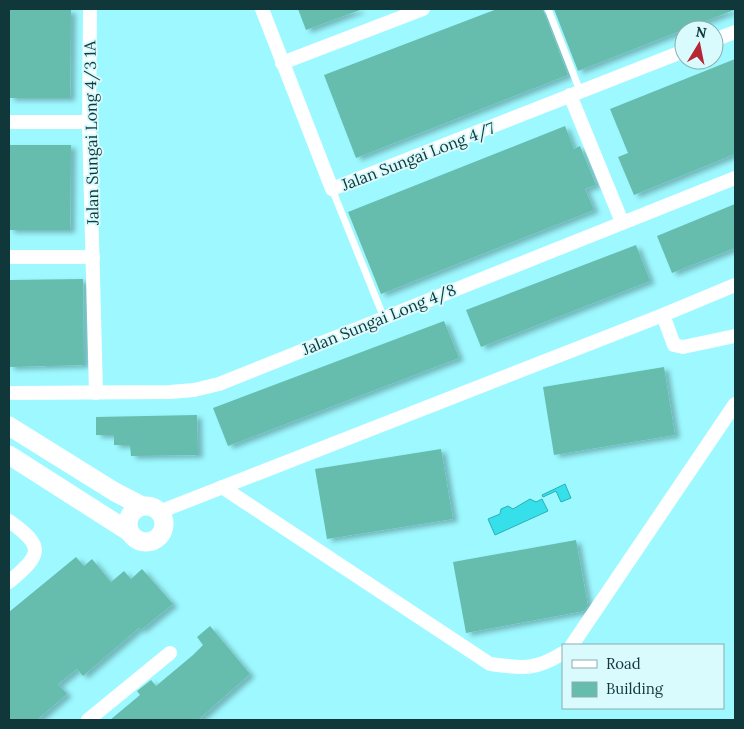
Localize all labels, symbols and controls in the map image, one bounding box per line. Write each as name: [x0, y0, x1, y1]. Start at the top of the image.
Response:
north arrow: [674, 20, 724, 70]
text: N: [694, 22, 708, 42]
street label: Jalan Sungai Long 4/3 1A: [79, 40, 104, 226]
street label: Jalan Sungai Long 4/7: [338, 117, 498, 196]
street label: Jalan Sungai Long 4/8: [298, 279, 459, 360]
legend: [562, 644, 724, 709]
text: Road: [606, 654, 641, 673]
text: Building: [606, 679, 664, 698]

